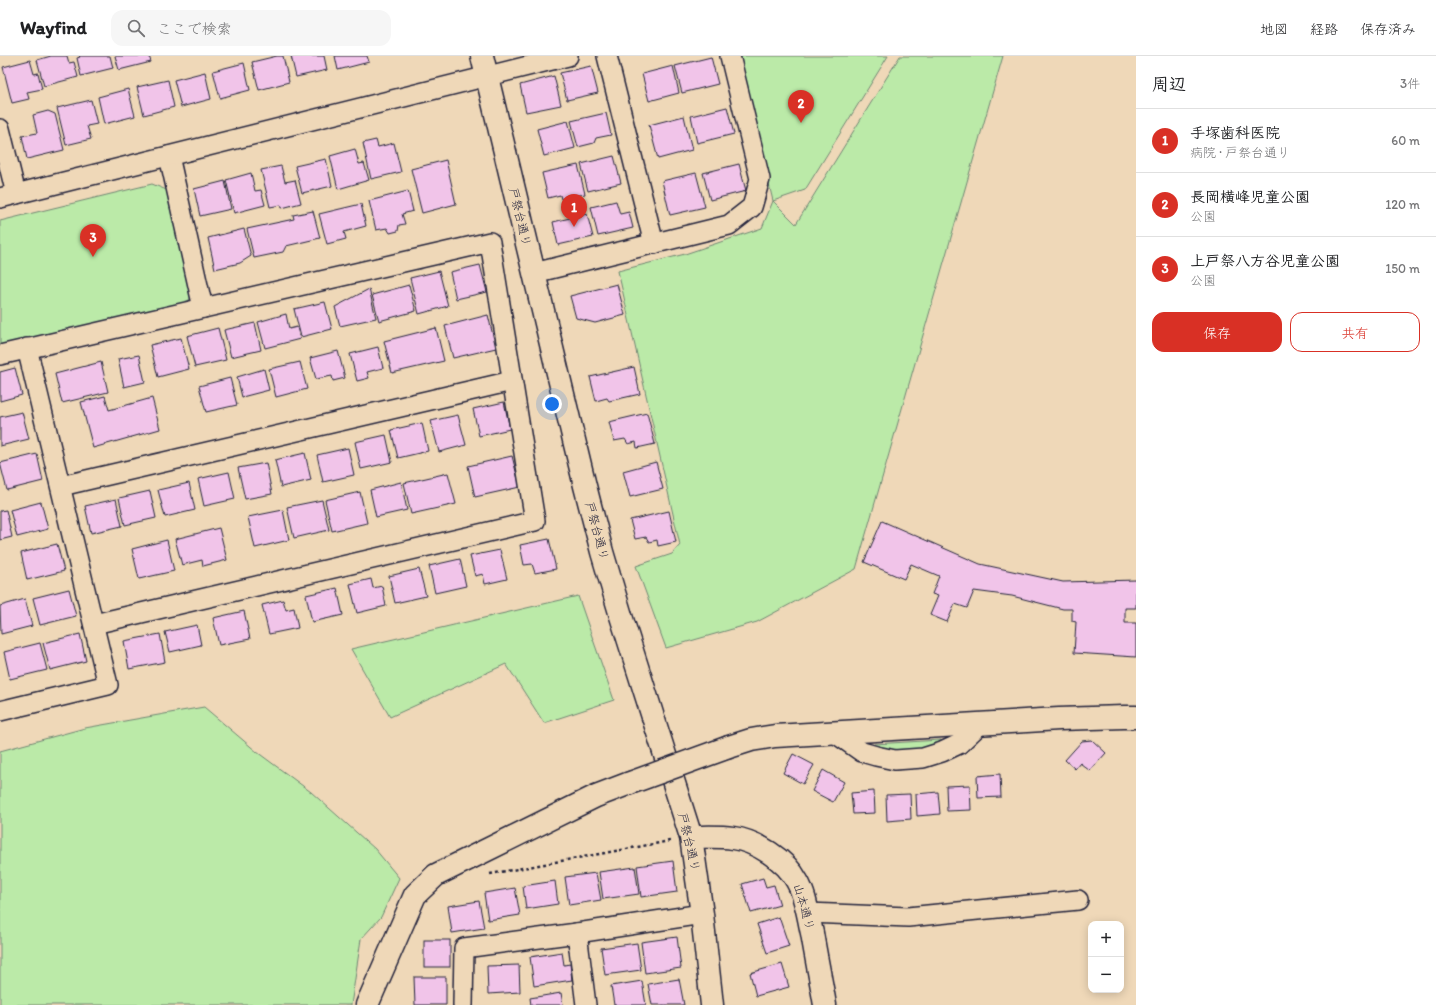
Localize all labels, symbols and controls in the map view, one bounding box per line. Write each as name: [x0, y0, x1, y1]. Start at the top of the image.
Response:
search box: [111, 10, 391, 46]
text: Wayfind: [20, 16, 87, 39]
icon: search: [125, 17, 147, 39]
text: ここで検索: [157, 20, 232, 38]
text: 地図: [1260, 21, 1288, 38]
text: 経路: [1310, 21, 1338, 38]
text: 保存済み: [1360, 21, 1416, 38]
text: 周辺: [1152, 74, 1186, 94]
text: 3件: [1400, 76, 1420, 91]
pin: 2: [788, 90, 814, 123]
text: 手塚歯科医院: [1190, 124, 1280, 142]
text: 1: [1162, 133, 1168, 148]
text: 60 m: [1391, 133, 1420, 148]
text: 病院 · 戸祭台通り: [1190, 145, 1290, 160]
street label: 戸祭台通り: [506, 186, 534, 248]
text: 長岡横峰児童公園: [1190, 188, 1310, 206]
pin: 1: [561, 194, 587, 227]
text: 2: [1162, 197, 1168, 212]
text: 120 m: [1385, 197, 1420, 212]
text: 公園: [1190, 209, 1216, 224]
pin: 3: [80, 224, 106, 257]
text: 上戸祭八方谷児童公園: [1190, 252, 1340, 270]
text: 3: [1161, 261, 1169, 276]
text: 150 m: [1385, 261, 1420, 276]
text: 公園: [1190, 273, 1216, 288]
button: 保存: [1152, 312, 1282, 352]
button: 共有: [1290, 312, 1420, 352]
your location: [542, 394, 562, 414]
street label: 戸祭台通り: [582, 500, 612, 562]
street label: 戸祭台通り: [675, 811, 703, 873]
street label: 山本通り: [791, 882, 817, 932]
map controls: [1088, 921, 1124, 993]
button: +: [1088, 921, 1124, 957]
button: −: [1088, 957, 1124, 993]

